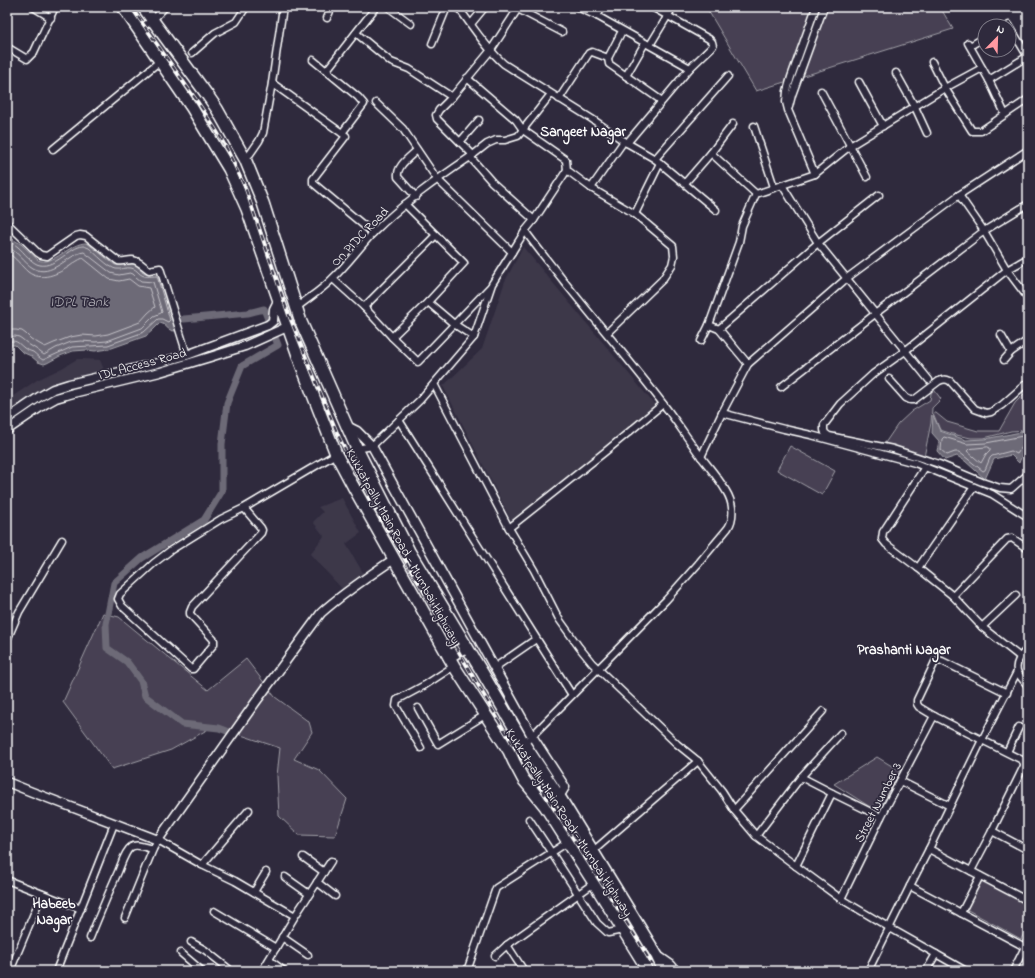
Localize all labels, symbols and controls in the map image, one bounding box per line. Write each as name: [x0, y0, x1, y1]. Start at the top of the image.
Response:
north arrow: [977, 18, 1017, 58]
text: N: [994, 21, 1007, 39]
district label: Sangeet Nagar: [540, 122, 627, 145]
street label: On PIDC Road: [327, 203, 394, 271]
water label: IDPL Tank: [50, 292, 109, 313]
street label: IDL Access Road: [96, 343, 189, 385]
street label: Kukkatpally Main Road - Mumbai Highway: [340, 445, 465, 648]
district label: Prashanti Nagar: [857, 640, 951, 663]
street label: Kukkatpally Main Road - Mumbai Highway: [500, 725, 637, 921]
street label: Street Number 3: [850, 759, 907, 846]
district label: Habeeb Nagar: [32, 894, 76, 933]

